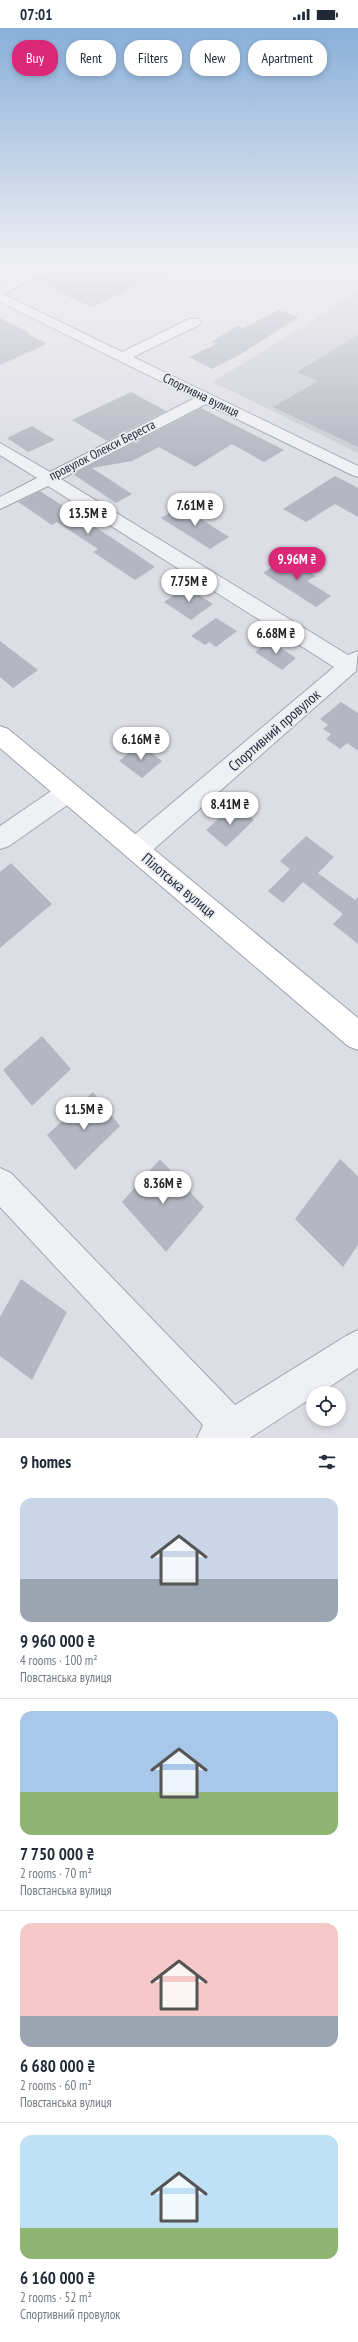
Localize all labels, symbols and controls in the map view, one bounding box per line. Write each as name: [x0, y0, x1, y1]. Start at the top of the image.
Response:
text: 07:01: [20, 5, 52, 24]
chip: Buy: [12, 40, 58, 76]
chip: Rent: [66, 40, 116, 76]
chip: Filters: [124, 40, 182, 76]
chip: New: [190, 40, 240, 76]
chip: Apartment: [248, 40, 327, 76]
street label: Спортивна вулиця: [160, 369, 242, 421]
street label: провулок Олекси Береста: [46, 416, 158, 484]
pin: 7.61M ₴: [158, 493, 232, 527]
text: 7.61M ₴: [176, 497, 214, 514]
pin: 13.5M ₴: [51, 501, 125, 535]
text: 13.5M ₴: [69, 505, 107, 522]
pin: 9.96M ₴: [260, 547, 334, 581]
text: 9.96M ₴: [278, 551, 316, 568]
pin: 7.75M ₴: [152, 569, 226, 603]
text: 7.75M ₴: [170, 573, 208, 590]
pin: 6.68M ₴: [239, 621, 313, 655]
text: 6.68M ₴: [257, 625, 295, 642]
street label: Спортивний провулок: [224, 685, 324, 775]
pin: 6.16M ₴: [104, 727, 178, 761]
text: 6.16M ₴: [122, 731, 160, 748]
pin: 8.41M ₴: [193, 792, 267, 826]
text: 8.41M ₴: [211, 796, 249, 813]
street label: Пілотська вулиця: [138, 849, 220, 922]
pin: 11.5M ₴: [47, 1097, 121, 1131]
text: 11.5M ₴: [65, 1101, 103, 1118]
pin: 8.36M ₴: [126, 1171, 200, 1205]
text: 8.36M ₴: [144, 1175, 182, 1192]
map controls: [306, 1386, 346, 1426]
button: locate: [306, 1386, 346, 1426]
text: 9 homes: [20, 1451, 71, 1473]
icon: filters: [316, 1451, 338, 1473]
icon: home: [143, 1524, 215, 1596]
text: 9 960 000 ₴: [20, 1630, 95, 1652]
text: 4 rooms · 100 m²: [20, 1652, 98, 1669]
text: Повстанська вулиця: [20, 1669, 111, 1686]
icon: home: [143, 1737, 215, 1809]
text: 7 750 000 ₴: [20, 1843, 95, 1865]
text: 2 rooms · 70 m²: [20, 1865, 92, 1882]
text: Повстанська вулиця: [20, 1882, 111, 1899]
icon: home: [143, 1949, 215, 2021]
text: 6 680 000 ₴: [20, 2055, 95, 2077]
text: 2 rooms · 60 m²: [20, 2077, 92, 2094]
text: Повстанська вулиця: [20, 2094, 111, 2111]
icon: home: [143, 2161, 215, 2233]
text: 6 160 000 ₴: [20, 2267, 95, 2289]
text: 2 rooms · 52 m²: [20, 2289, 92, 2306]
text: Спортивний провулок: [20, 2306, 120, 2323]

